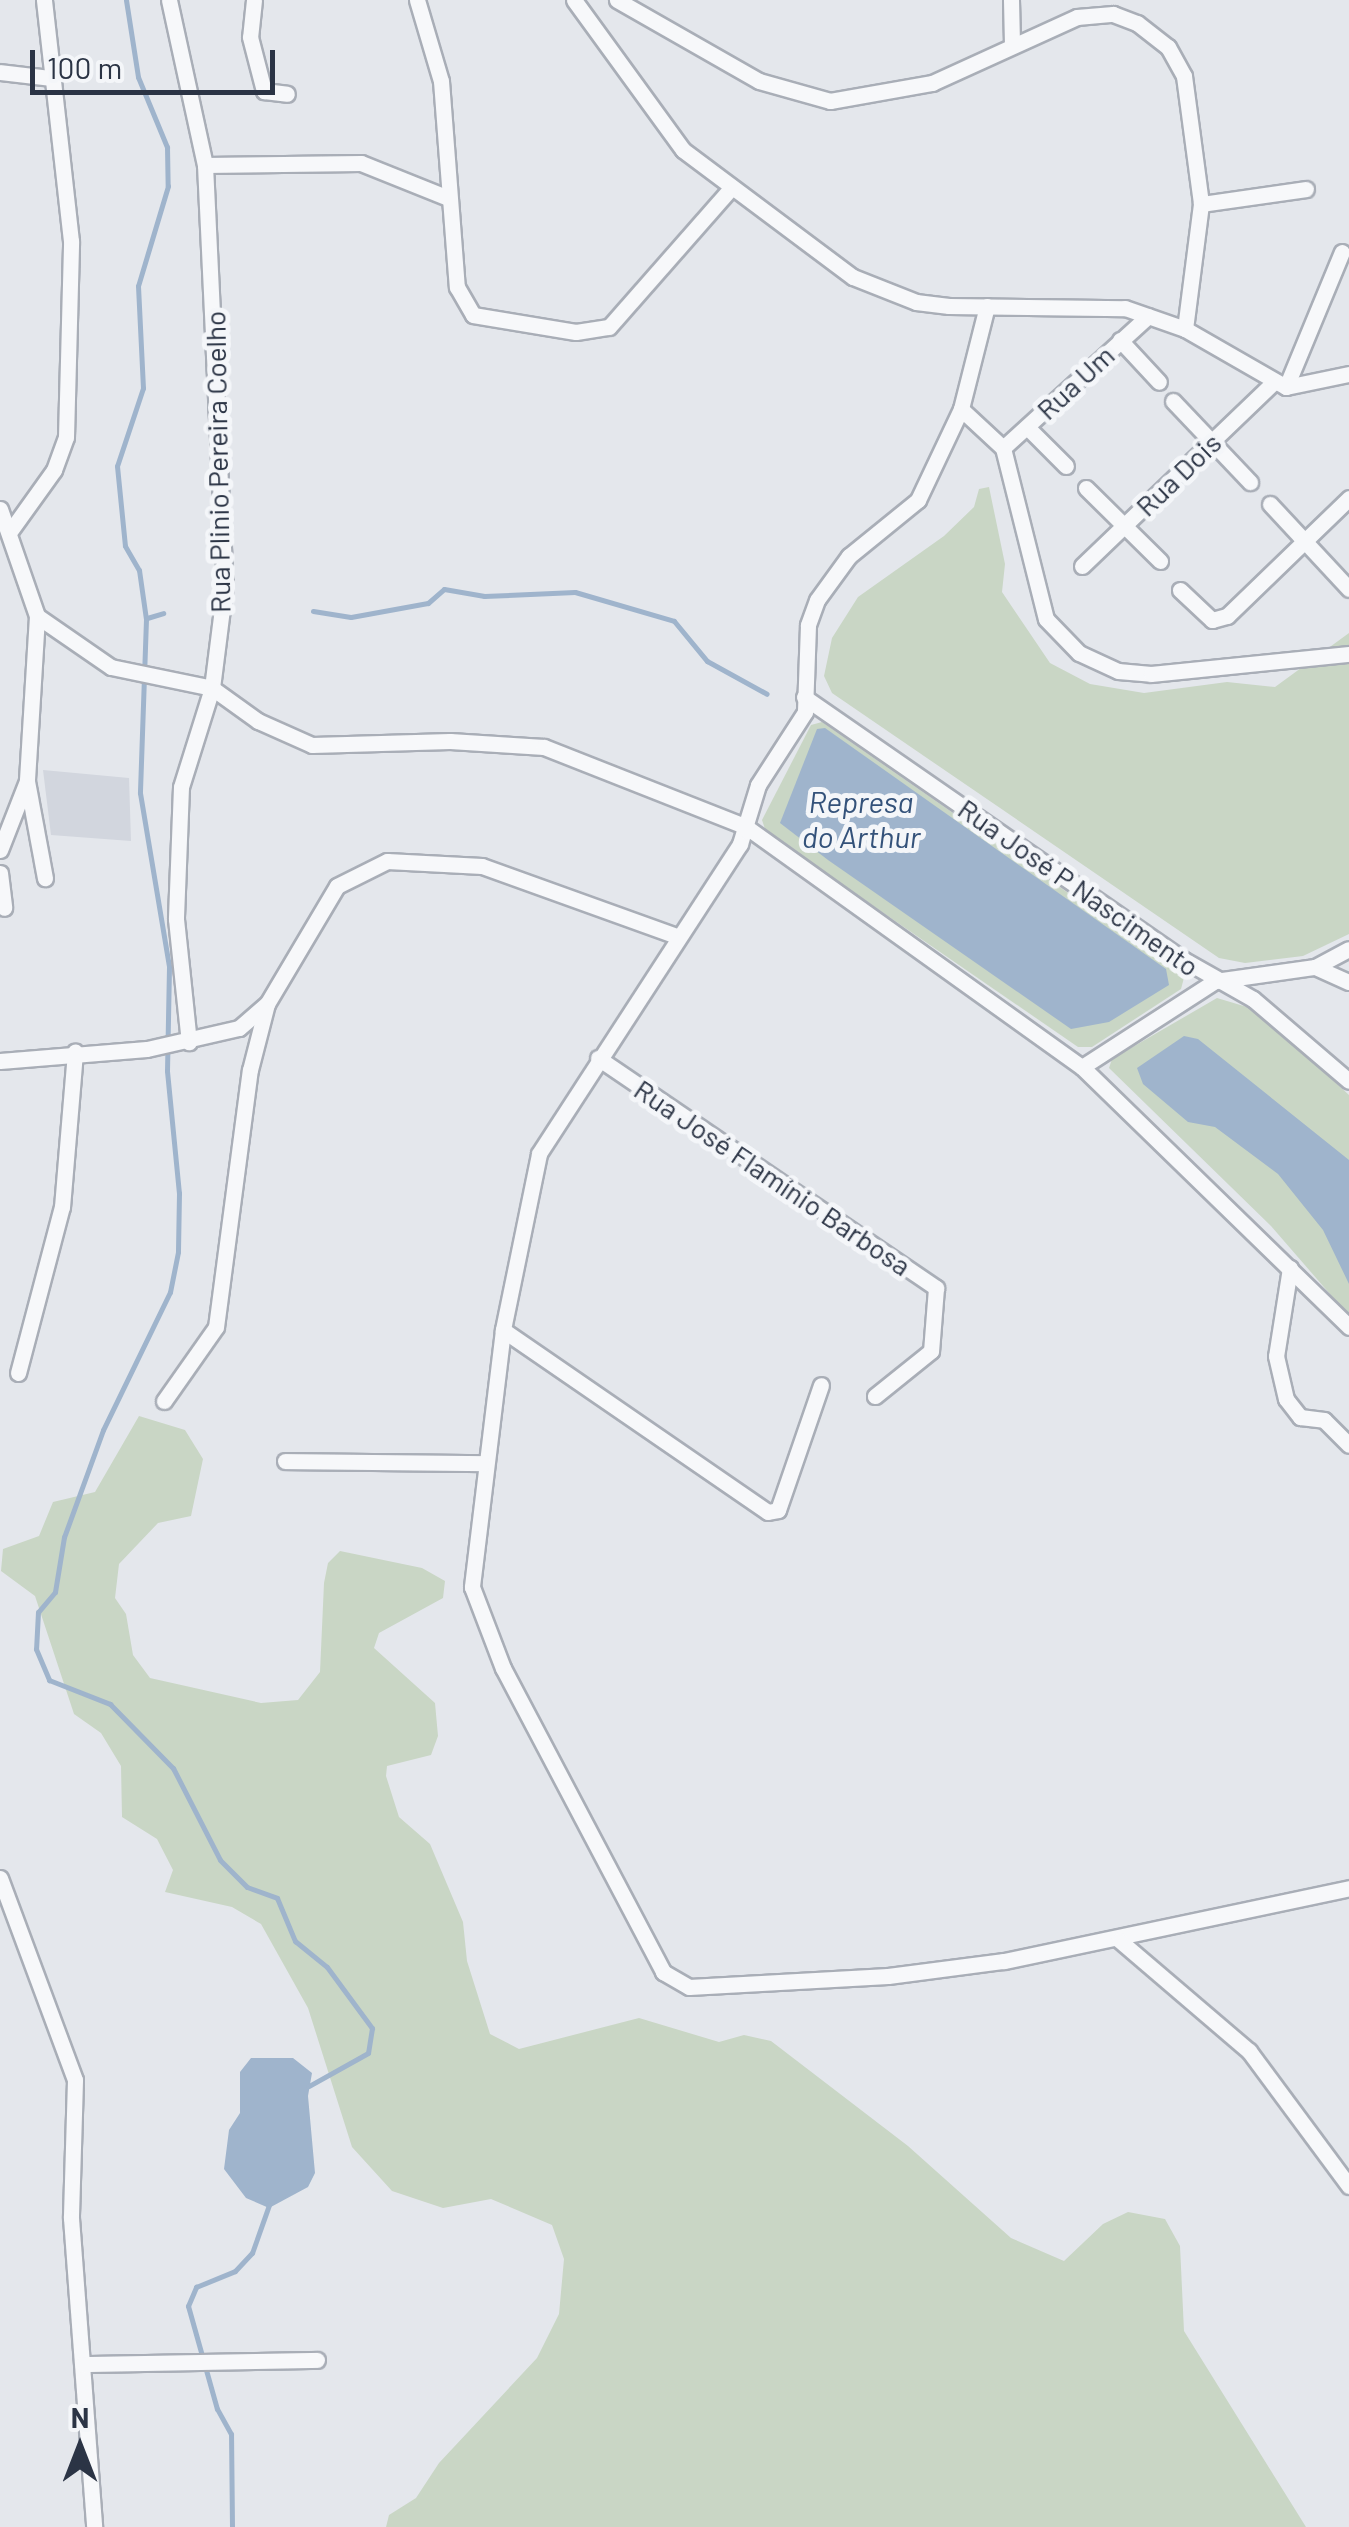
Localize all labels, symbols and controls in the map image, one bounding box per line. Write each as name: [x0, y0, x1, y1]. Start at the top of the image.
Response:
scale bar: [35, 30, 280, 92]
text: 100 m: [47, 49, 122, 85]
street label: Rua Plinio Pereira Coelho: [198, 311, 236, 613]
street label: Rua Um: [1029, 338, 1121, 426]
street label: Rua Dois: [1128, 425, 1228, 523]
water label: Represa do Arthur: [802, 783, 920, 854]
street label: Rua José P Nascimento: [952, 791, 1206, 983]
street label: Rua José Flamínio Barbosa: [628, 1072, 918, 1282]
north arrow: [30, 2397, 130, 2497]
text: N: [71, 2400, 89, 2434]

